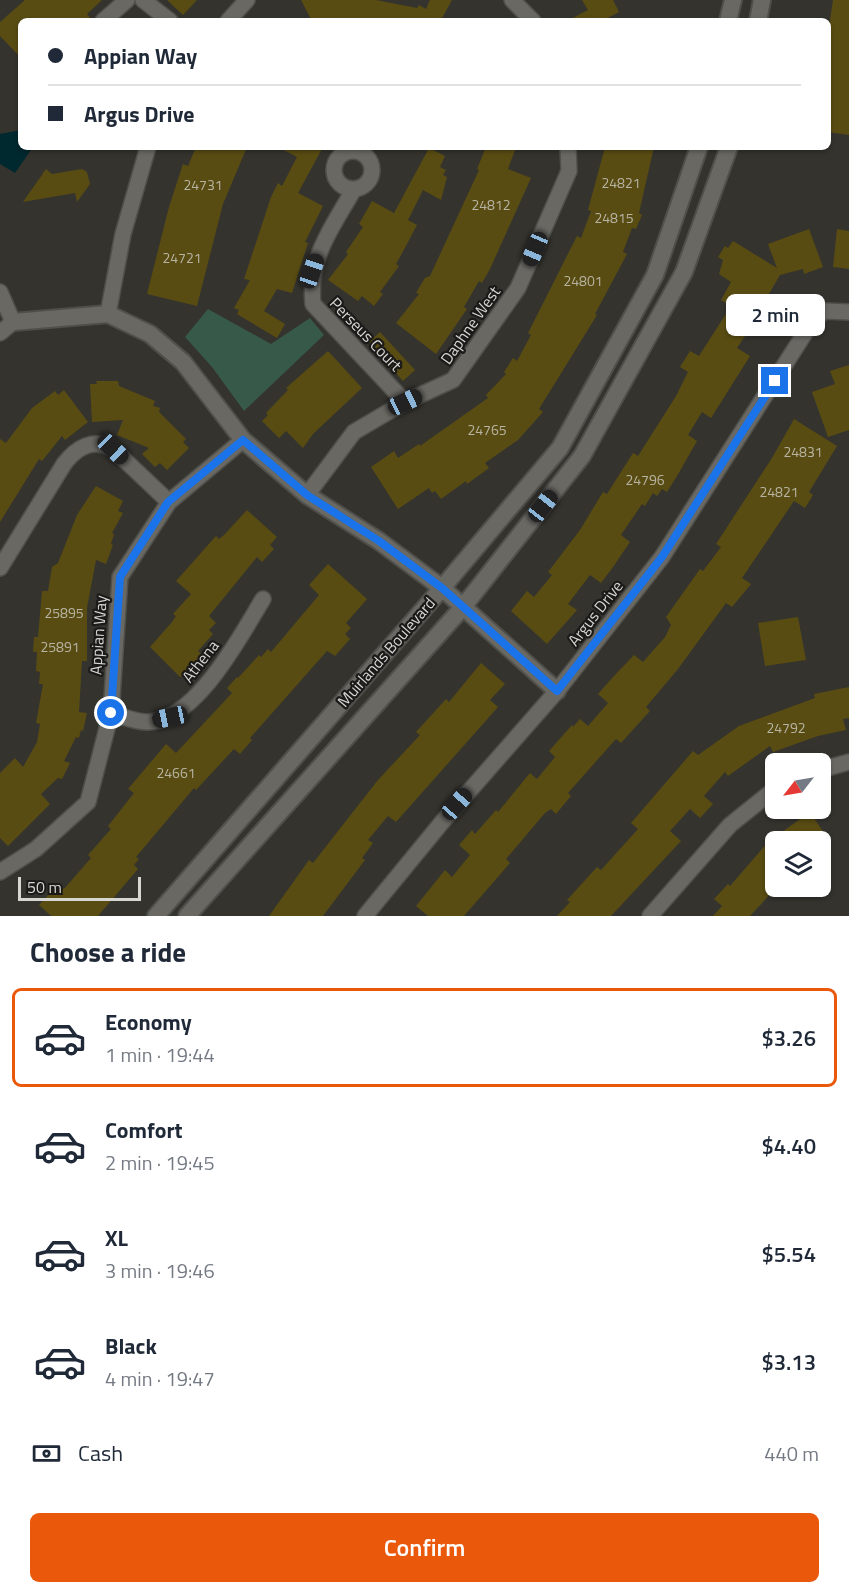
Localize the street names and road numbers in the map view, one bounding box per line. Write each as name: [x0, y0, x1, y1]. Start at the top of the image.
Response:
street label: Daphne West: [434, 281, 506, 369]
street label: Perseus Court: [324, 292, 408, 377]
street label: Argus Drive: [562, 575, 628, 651]
street label: Muirlands Boulevard: [332, 592, 440, 712]
street label: Appian Way: [83, 594, 113, 676]
street label: Athena: [176, 635, 224, 687]

